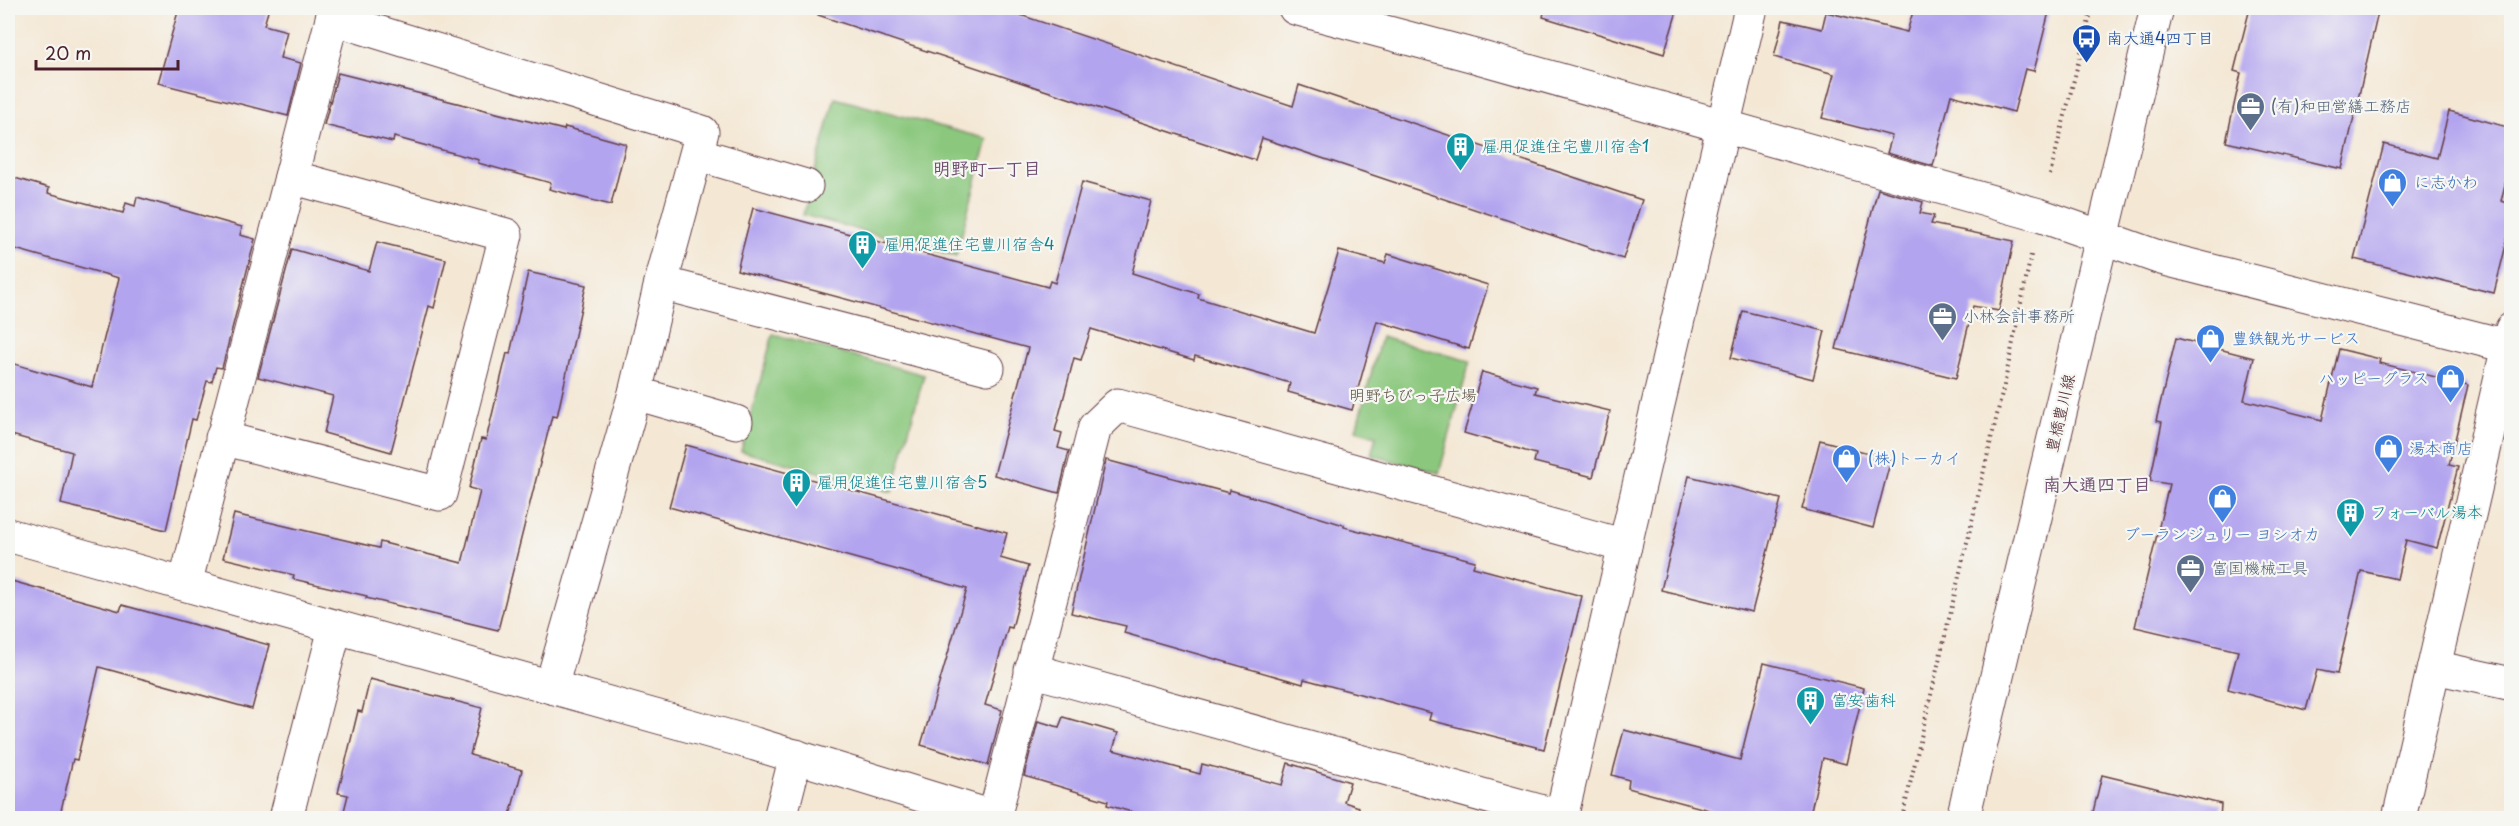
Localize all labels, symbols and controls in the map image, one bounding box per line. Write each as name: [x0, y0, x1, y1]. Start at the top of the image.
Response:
bus stop icon: 南大通4四丁目: [2070, 22, 2102, 64]
place label: 南大通4四丁目: [2107, 25, 2214, 49]
scale bar: [36, 33, 178, 71]
text: 20 m: [45, 39, 91, 66]
office icon: (有)和田営繕工務店: [2234, 90, 2266, 132]
place label: (有)和田営繕工務店: [2271, 93, 2412, 117]
building icon: 雇用促進住宅豊川宿舎1: [1445, 130, 1477, 172]
place label: 雇用促進住宅豊川宿舎1: [1482, 133, 1649, 157]
district label: 明野町一丁目: [933, 154, 1041, 181]
shop icon: に志かわ: [2377, 166, 2409, 208]
place label: に志かわ: [2414, 169, 2478, 193]
building icon: 雇用促進住宅豊川宿舎4: [847, 228, 879, 270]
place label: 雇用促進住宅豊川宿舎4: [884, 231, 1055, 255]
office icon: 小林会計事務所: [1926, 300, 1958, 342]
place label: 小林会計事務所: [1963, 303, 2075, 327]
shop icon: 豊鉄観光サービス: [2195, 322, 2227, 364]
place label: 豊鉄観光サービス: [2232, 325, 2360, 349]
shop icon: ハッピーグラス: [2434, 362, 2466, 404]
place label: ハッピーグラス: [2319, 365, 2429, 389]
street label: 豊橋豊川線: [2038, 371, 2080, 454]
park label: 明野ちびっ子広場: [1349, 382, 1477, 406]
shop icon: 湯本商店: [2372, 432, 2404, 474]
place label: 湯本商店: [2409, 435, 2473, 459]
shop icon: (株)トーカイ: [1831, 442, 1863, 484]
place label: (株)トーカイ: [1868, 445, 1961, 469]
building icon: 雇用促進住宅豊川宿舎5: [780, 466, 812, 508]
place label: 雇用促進住宅豊川宿舎5: [817, 469, 987, 493]
district label: 南大通四丁目: [2043, 470, 2151, 497]
shop icon: ブーランジュリー ヨシオカ: [2206, 482, 2238, 524]
building icon: フォーバル湯本: [2334, 496, 2366, 538]
place label: フォーバル湯本: [2371, 499, 2483, 523]
place label: ブーランジュリー ヨシオカ: [2124, 521, 2320, 545]
office icon: 富国機械工具: [2175, 552, 2207, 594]
place label: 富国機械工具: [2212, 555, 2308, 579]
building icon: 富安歯科: [1795, 684, 1827, 726]
place label: 富安歯科: [1832, 687, 1896, 711]

